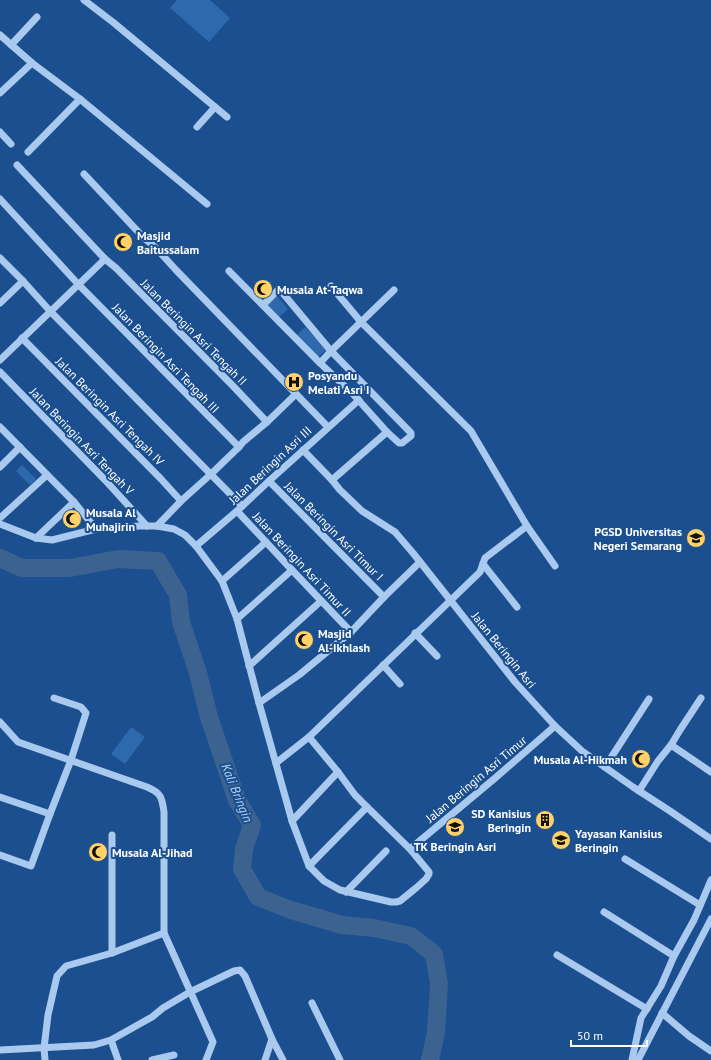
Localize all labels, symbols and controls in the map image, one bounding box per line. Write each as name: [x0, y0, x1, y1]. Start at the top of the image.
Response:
place label: Masjid Baitussalam: [137, 228, 199, 257]
mosque icon: Masjid Baitussalam: [112, 231, 134, 253]
street label: Jalan Beringin Asri Tengah II: [137, 275, 250, 388]
mosque icon: Musala At-Taqwa: [252, 278, 274, 300]
place label: Musala At-Taqwa: [277, 282, 363, 297]
street label: Jalan Beringin Asri Tengah III: [109, 299, 223, 416]
street label: Jalan Beringin Asri Tengah IV: [52, 353, 167, 468]
place label: Posyandu Melati Asri I: [308, 368, 369, 397]
hospital icon: Posyandu Melati Asri I: [283, 371, 305, 393]
street label: Jalan Beringin Asri Tengah V: [26, 384, 137, 498]
street label: Jalan Beringin Asri III: [225, 423, 315, 508]
street label: Jalan Beringin Asri Timur I: [281, 478, 387, 584]
place label: Musala Al Muhajirin: [86, 505, 136, 534]
mosque icon: Musala Al Muhajirin: [61, 508, 83, 530]
street label: Jalan Beringin Asri Timur II: [249, 508, 354, 619]
place label: PGSD Universitas Negeri Semarang: [594, 524, 682, 553]
school or university icon: PGSD Universitas Negeri Semarang: [685, 527, 707, 549]
street label: Jalan Beringin Asri: [468, 608, 539, 691]
place label: Masjid Al-Ikhlash: [318, 626, 370, 655]
mosque icon: Masjid Al-Ikhlash: [293, 629, 315, 651]
street label: Jalan Beringin Asri Timur: [422, 732, 529, 826]
mosque icon: Musala Al-Hikmah: [630, 748, 652, 770]
place label: Musala Al-Hikmah: [534, 752, 627, 767]
water label: Kali Bringin: [217, 761, 257, 825]
place label: SD Kanisius Beringin: [471, 806, 531, 835]
building icon: SD Kanisius Beringin: [534, 809, 556, 831]
school or university icon: TK Beringin Asri: [444, 816, 466, 838]
place label: Yayasan Kanisius Beringin: [574, 826, 662, 855]
school or university icon: Yayasan Kanisius Beringin: [550, 829, 572, 851]
place label: TK Beringin Asri: [414, 839, 496, 854]
mosque icon: Musala Al-Jihad: [87, 841, 109, 863]
place label: Musala Al-Jihad: [112, 845, 192, 860]
scale bar: [571, 1022, 647, 1048]
text: 50 m: [577, 1028, 603, 1043]

